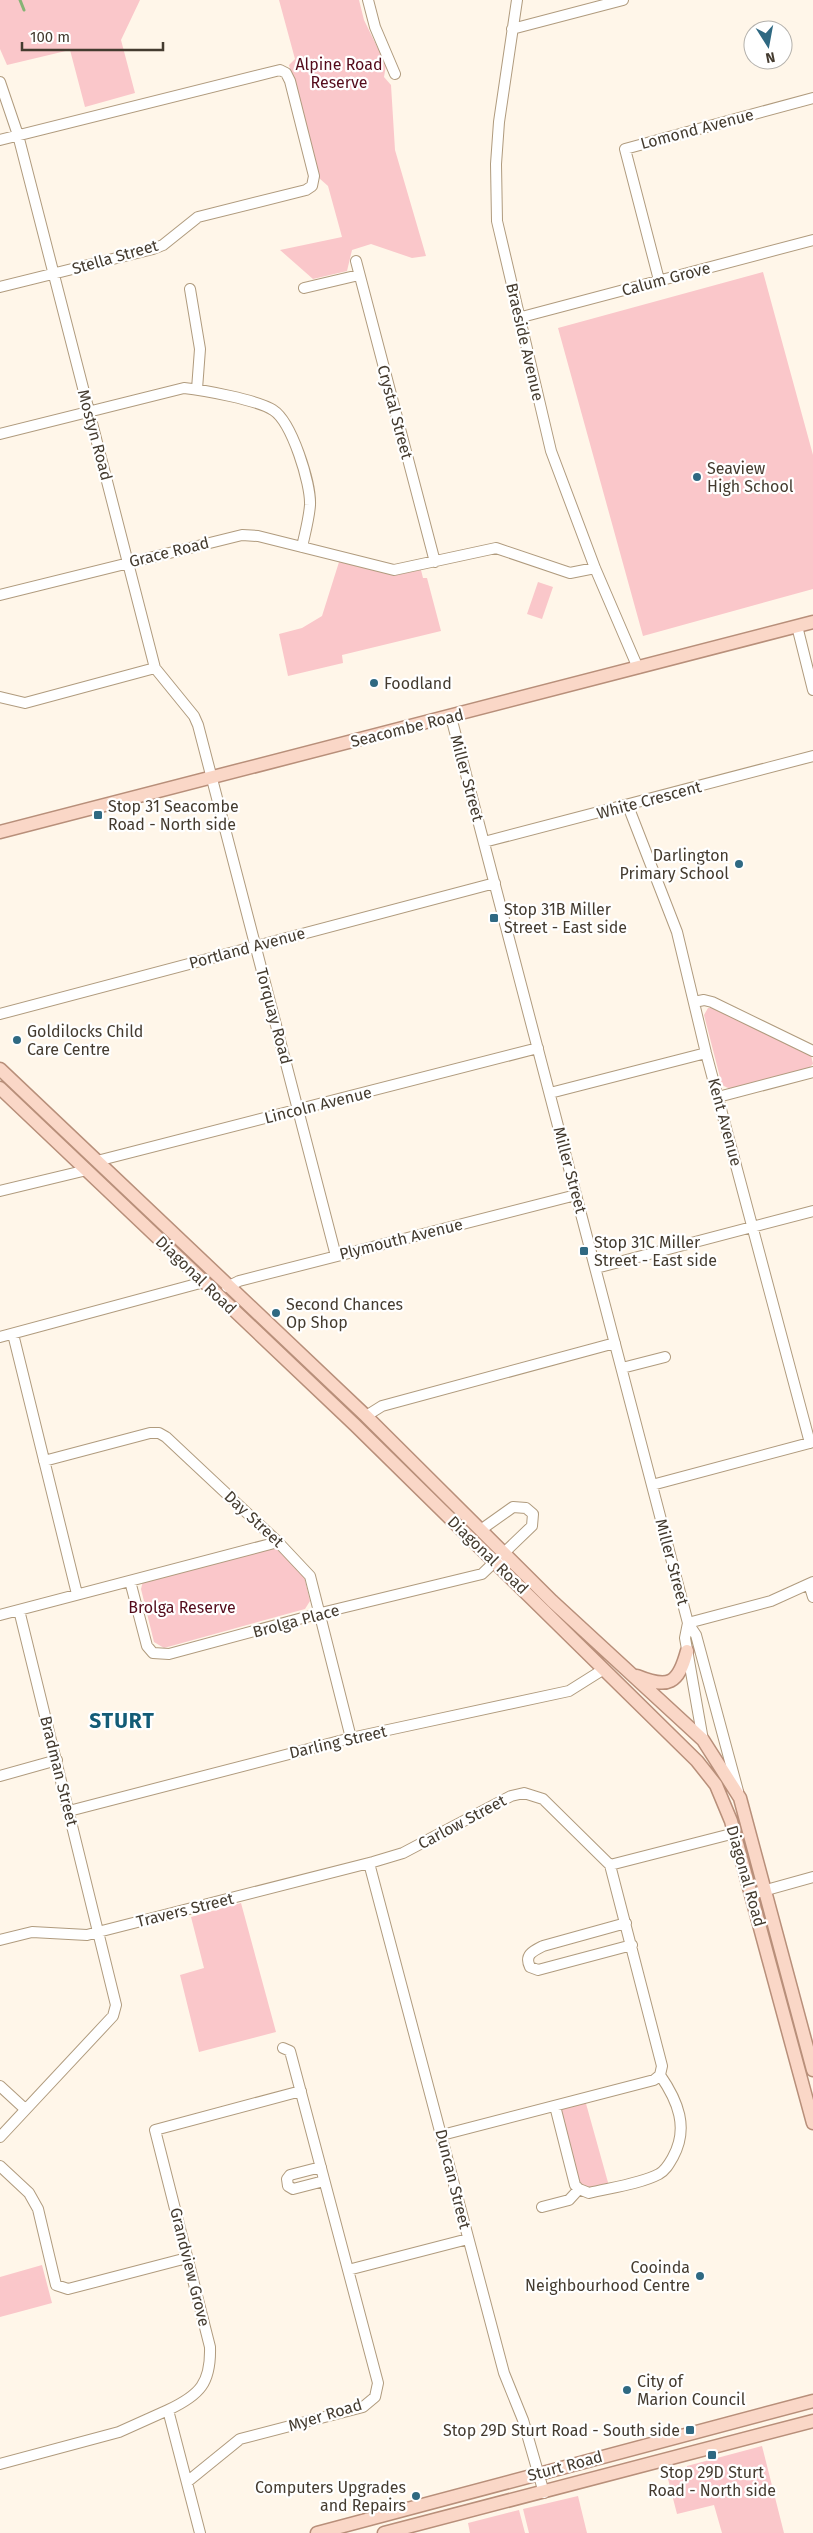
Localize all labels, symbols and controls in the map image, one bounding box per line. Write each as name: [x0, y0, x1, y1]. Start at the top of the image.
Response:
scale bar: [22, 20, 164, 52]
north arrow: [743, 20, 793, 70]
text: 100 m: [30, 28, 70, 46]
text: N: [764, 48, 777, 67]
park label: Alpine Road Reserve: [295, 55, 383, 92]
street label: Lomond Avenue: [638, 105, 756, 153]
street label: Stella Street: [70, 236, 160, 278]
street label: Calum Grove: [620, 258, 712, 300]
street label: Braeside Avenue: [502, 281, 548, 403]
street label: Crystal Street: [373, 363, 417, 461]
street label: Mostyn Road: [74, 387, 116, 483]
place label: Seaview High School: [707, 459, 794, 496]
marker: Seaview High School: [691, 471, 703, 483]
street label: Grace Road: [127, 533, 211, 571]
place label: Foodland: [384, 674, 452, 693]
marker: Foodland: [368, 677, 380, 689]
street label: Seacombe Road: [349, 705, 465, 751]
street label: Miller Street: [446, 733, 488, 824]
street label: White Crescent: [595, 777, 704, 823]
place label: Stop 31 Seacombe Road - North side: [108, 797, 239, 834]
marker: Stop 31 Seacombe Road - North side: [92, 809, 104, 821]
place label: Darlington Primary School: [620, 846, 729, 883]
marker: Darlington Primary School: [733, 858, 745, 870]
place label: Stop 31B Miller Street - East side: [504, 900, 627, 937]
marker: Stop 31B Miller Street - East side: [488, 912, 500, 924]
street label: Portland Avenue: [187, 923, 307, 973]
street label: Torquay Road: [252, 966, 296, 1066]
place label: Goldilocks Child Care Centre: [27, 1022, 143, 1059]
marker: Goldilocks Child Care Centre: [11, 1034, 23, 1046]
street label: Kent Avenue: [704, 1076, 746, 1168]
street label: Lincoln Avenue: [262, 1082, 374, 1128]
street label: Miller Street: [549, 1125, 591, 1216]
street label: Plymouth Avenue: [337, 1214, 465, 1264]
street label: Diagonal Road: [152, 1232, 240, 1318]
place label: Stop 31C Miller Street - East side: [594, 1233, 717, 1270]
marker: Stop 31C Miller Street - East side: [578, 1245, 590, 1257]
place label: Second Chances Op Shop: [286, 1295, 403, 1332]
marker: Second Chances Op Shop: [270, 1307, 282, 1319]
street label: Day Street: [220, 1487, 288, 1551]
street label: Diagonal Road: [444, 1512, 532, 1598]
street label: Miller Street: [651, 1517, 693, 1608]
park label: Brolga Reserve: [128, 1598, 236, 1617]
street label: Brolga Place: [251, 1600, 341, 1642]
district label: STURT: [89, 1708, 155, 1734]
street label: Bradman Street: [36, 1714, 82, 1828]
street label: Darling Street: [287, 1721, 389, 1762]
street label: Carlow Street: [415, 1791, 509, 1853]
street label: Diagonal Road: [722, 1823, 770, 1929]
street label: Travers Street: [134, 1889, 236, 1931]
street label: Duncan Street: [431, 2127, 475, 2231]
street label: Grandview Grove: [166, 2206, 214, 2328]
place label: Cooinda Neighbourhood Centre: [525, 2258, 690, 2295]
marker: Cooinda Neighbourhood Centre: [694, 2270, 706, 2282]
place label: City of Marion Council: [637, 2372, 746, 2409]
marker: City of Marion Council: [621, 2384, 633, 2396]
street label: Myer Road: [286, 2395, 364, 2435]
place label: Stop 29D Sturt Road - South side: [443, 2421, 680, 2440]
marker: Stop 29D Sturt Road - South side: [684, 2424, 696, 2436]
street label: Sturt Road: [525, 2447, 605, 2485]
marker: Stop 29D Sturt Road - North side: [706, 2449, 718, 2461]
place label: Stop 29D Sturt Road - North side: [648, 2463, 776, 2500]
place label: Computers Upgrades and Repairs: [255, 2478, 406, 2515]
marker: Computers Upgrades and Repairs: [410, 2490, 422, 2502]

